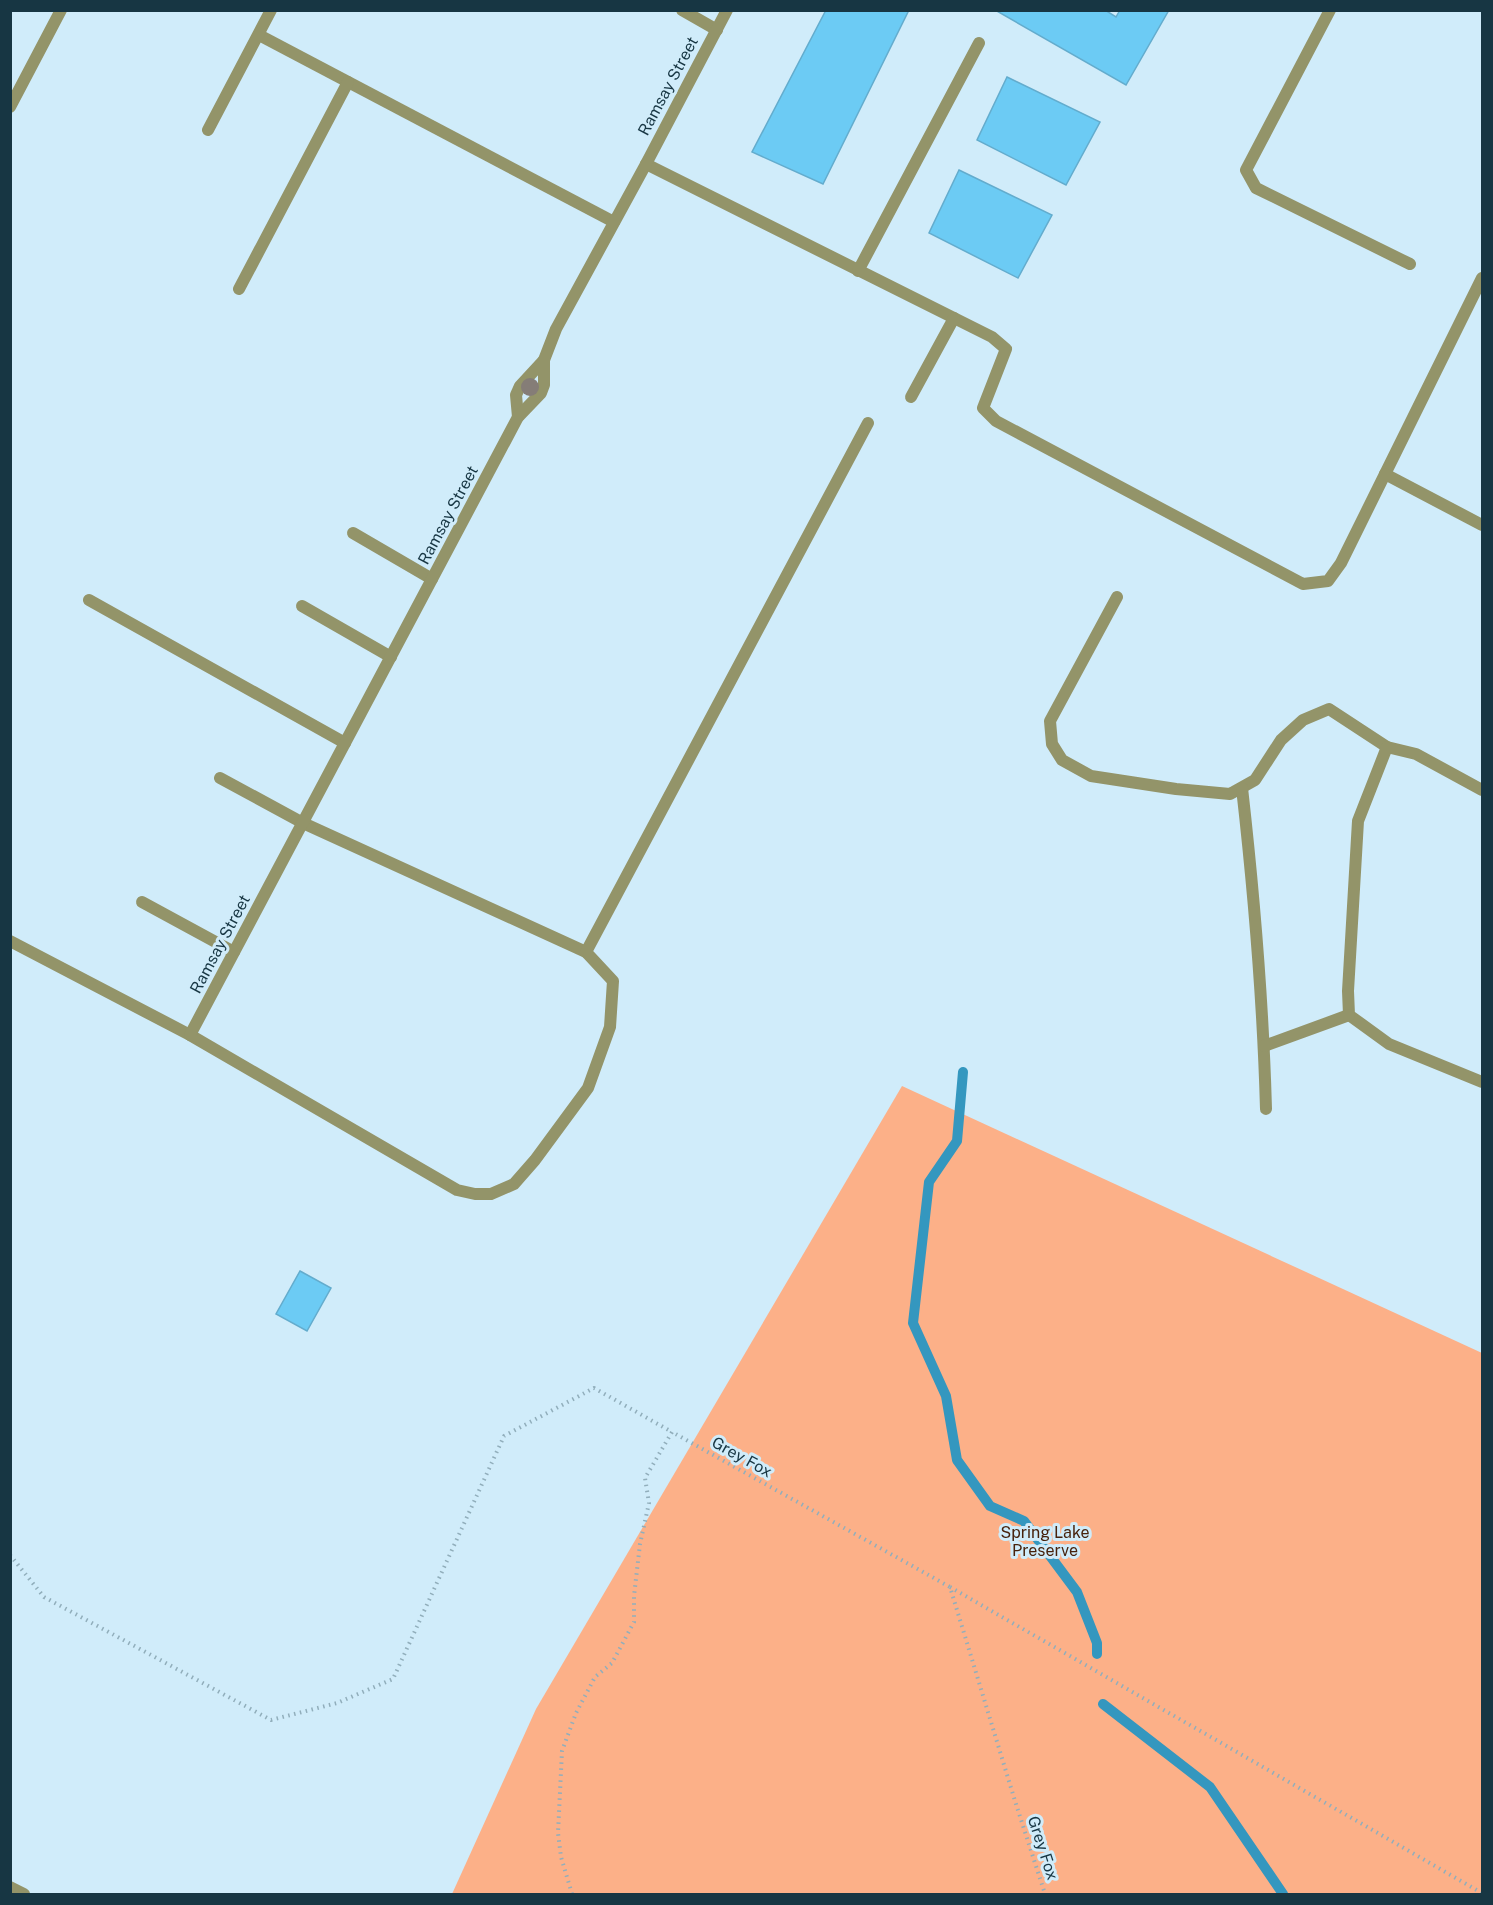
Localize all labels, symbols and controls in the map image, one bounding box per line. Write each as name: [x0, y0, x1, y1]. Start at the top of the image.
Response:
street label: Ramsay Street: [634, 33, 702, 139]
street label: Ramsay Street: [414, 462, 482, 568]
street label: Ramsay Street: [186, 891, 254, 997]
street label: Grey Fox: [709, 1433, 775, 1481]
park label: Spring Lake Preserve: [1000, 1523, 1090, 1560]
street label: Grey Fox: [1024, 1814, 1062, 1882]

